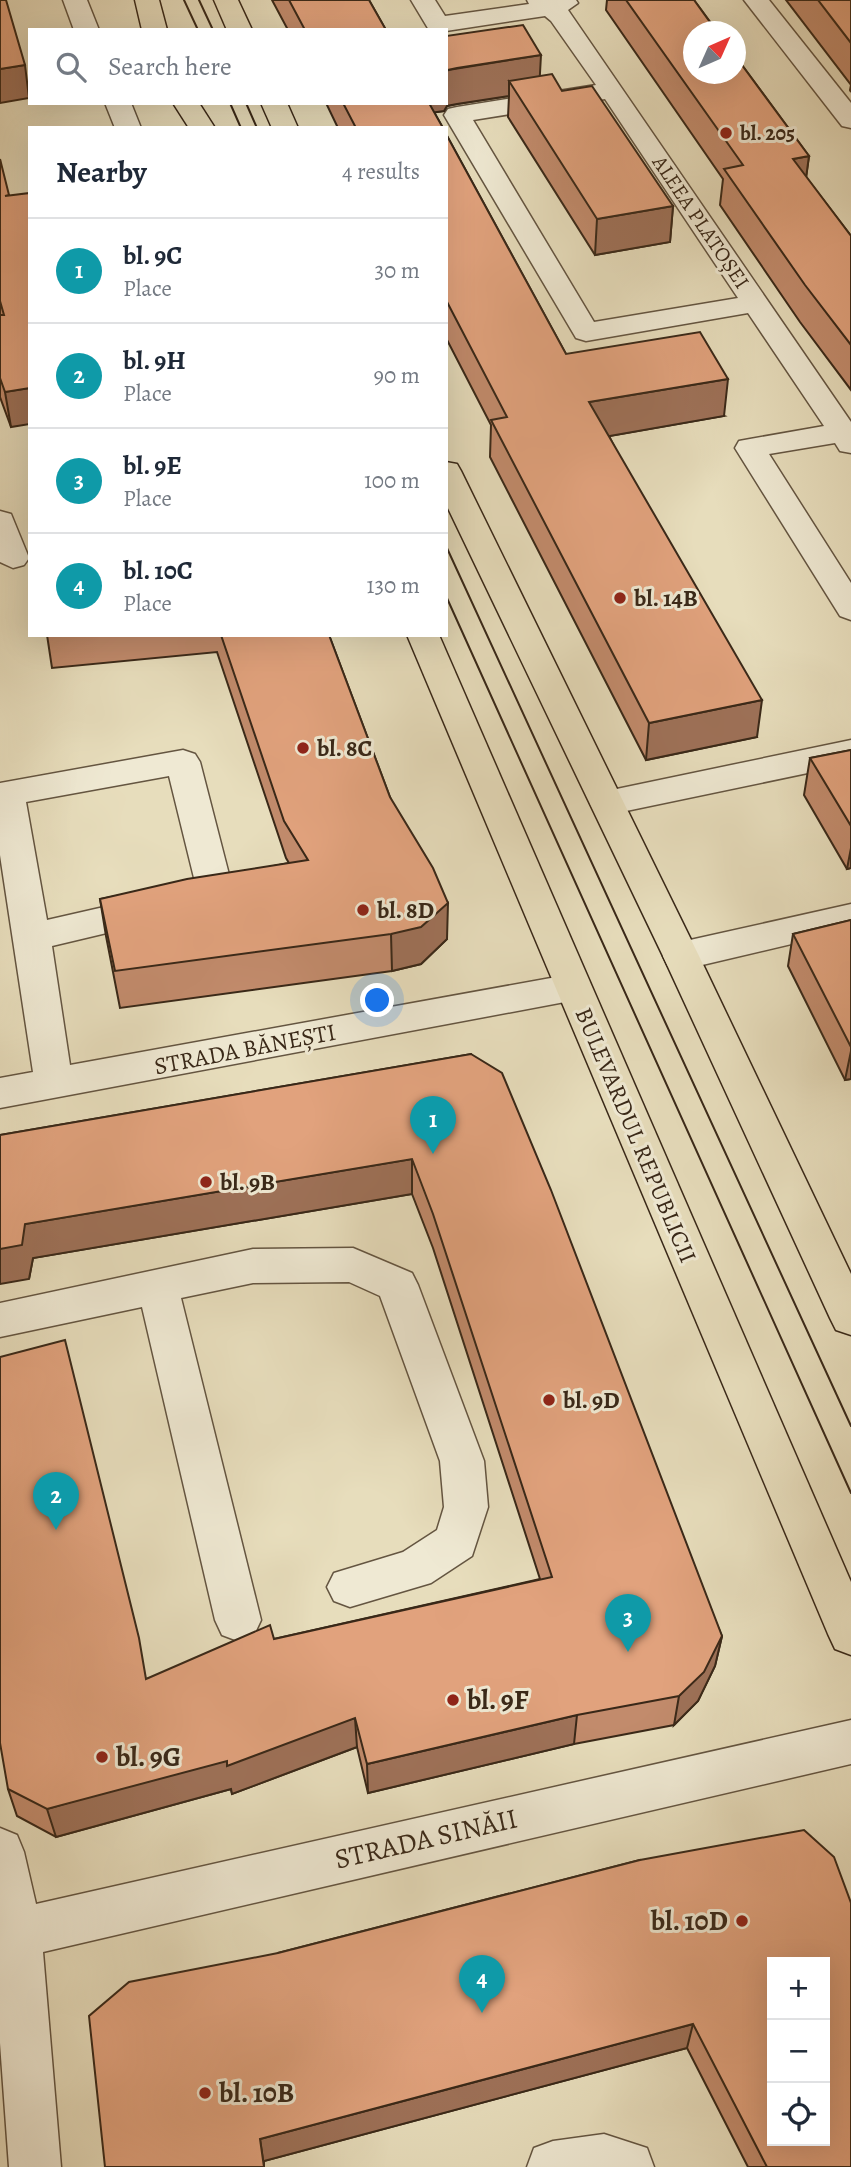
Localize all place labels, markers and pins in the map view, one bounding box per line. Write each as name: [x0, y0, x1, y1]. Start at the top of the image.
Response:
place label: bl. 205: [739, 119, 795, 147]
marker: bl. 205: [718, 125, 734, 141]
place label: bl. 14B: [633, 582, 698, 614]
marker: bl. 14B: [612, 590, 628, 606]
place label: bl. 8C: [316, 732, 372, 764]
marker: bl. 8C: [295, 740, 311, 756]
place label: bl. 8D: [376, 894, 434, 926]
marker: bl. 8D: [355, 902, 371, 918]
pin: 1: [410, 1096, 456, 1154]
place label: bl. 9B: [219, 1166, 275, 1198]
marker: bl. 9B: [198, 1174, 214, 1190]
place label: bl. 9D: [562, 1384, 620, 1416]
marker: bl. 9D: [541, 1392, 557, 1408]
pin: 2: [33, 1472, 79, 1530]
pin: 3: [605, 1594, 651, 1652]
place label: bl. 9F: [466, 1681, 529, 1719]
marker: bl. 9F: [445, 1692, 461, 1708]
place label: bl. 9G: [115, 1738, 181, 1776]
marker: bl. 9G: [94, 1749, 110, 1765]
place label: bl. 10D: [650, 1902, 728, 1940]
marker: bl. 10D: [734, 1913, 750, 1929]
pin: 4: [459, 1955, 505, 2013]
place label: bl. 10B: [218, 2074, 294, 2112]
marker: bl. 10B: [197, 2085, 213, 2101]

